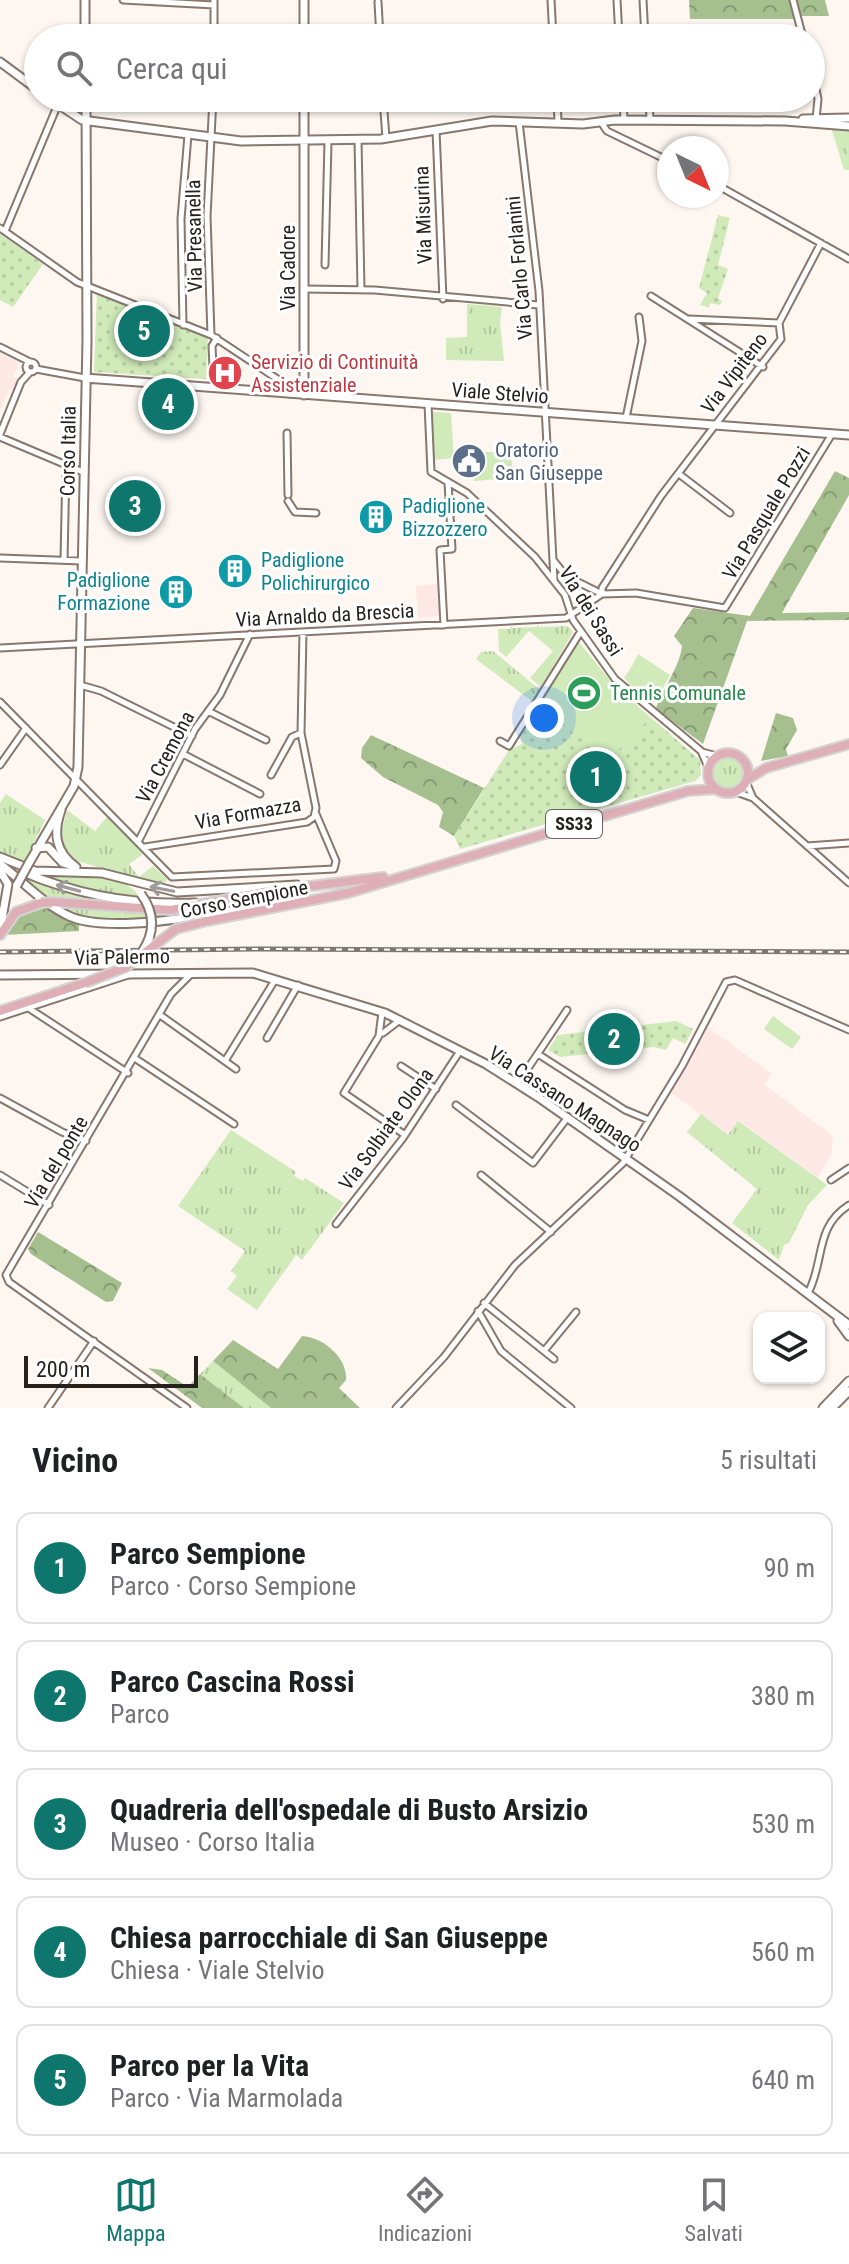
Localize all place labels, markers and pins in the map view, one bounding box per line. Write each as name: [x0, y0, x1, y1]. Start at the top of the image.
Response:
pin: 5: [118, 301, 170, 361]
place label: Servizio di Continuità Assistenziale: [251, 350, 418, 397]
hospital icon: Servizio di Continuità Assistenziale: [206, 354, 244, 392]
pin: 4: [142, 374, 194, 434]
place label: Oratorio San Giuseppe: [495, 438, 603, 485]
public building icon: Oratorio San Giuseppe: [450, 442, 488, 480]
pin: 3: [109, 476, 161, 536]
place label: Padiglione Bizzozzero: [402, 494, 488, 541]
building icon: Padiglione Bizzozzero: [357, 498, 395, 536]
place label: Padiglione Polichirurgico: [261, 548, 370, 595]
building icon: Padiglione Polichirurgico: [216, 552, 254, 590]
place label: Padiglione Formazione: [57, 568, 150, 615]
building icon: Padiglione Formazione: [157, 573, 195, 611]
sports icon: Tennis Comunale: [565, 674, 603, 712]
place label: Tennis Comunale: [610, 681, 746, 705]
pin: 1: [570, 747, 622, 807]
pin: 2: [588, 1009, 640, 1069]

